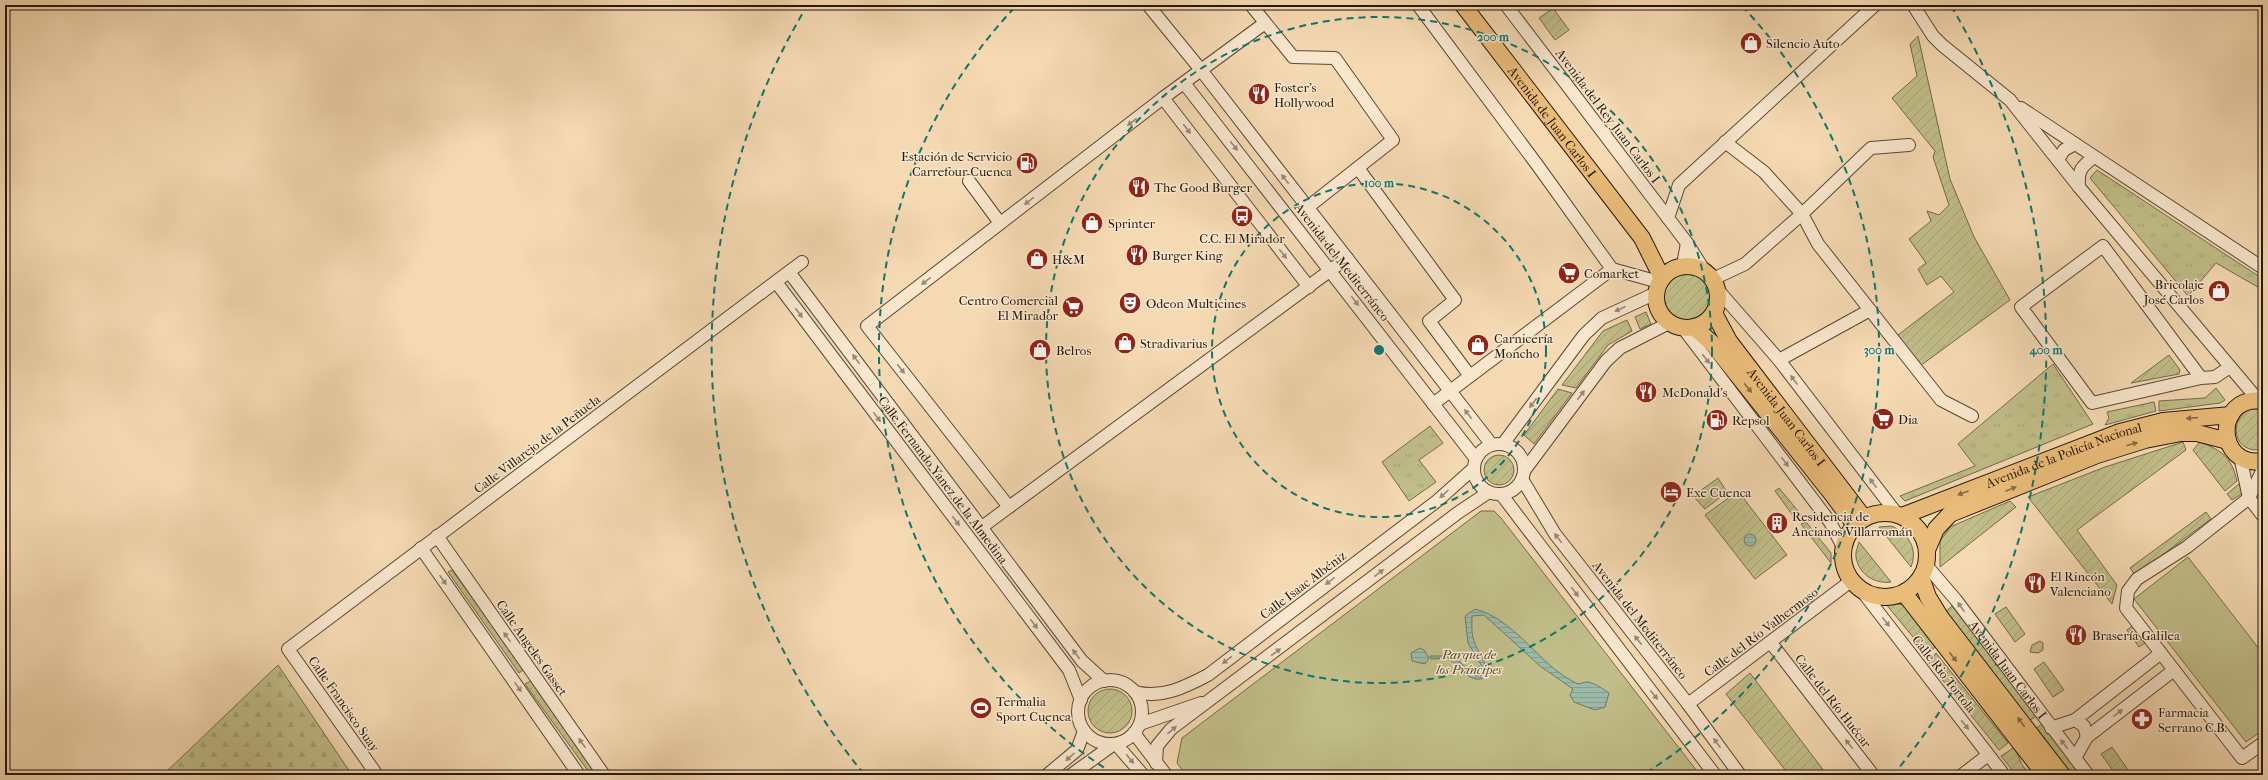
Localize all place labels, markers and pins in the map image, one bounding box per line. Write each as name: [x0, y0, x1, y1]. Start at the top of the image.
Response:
shop icon: Silencio Auto: [1738, 30, 1764, 56]
place label: Silencio Auto: [1766, 36, 1840, 51]
place label: Foster's Hollywood: [1274, 80, 1335, 110]
restaurant icon: Foster's Hollywood: [1246, 81, 1272, 107]
place label: Estación de Servicio Carrefour Cuenca: [901, 149, 1013, 179]
fuel station icon: Estación de Servicio Carrefour Cuenca: [1014, 150, 1040, 176]
restaurant icon: The Good Burger: [1126, 174, 1152, 200]
place label: The Good Burger: [1154, 180, 1252, 195]
bus stop icon: C.C. El Mirador: [1229, 203, 1255, 229]
shop icon: Sprinter: [1079, 210, 1105, 236]
place label: Sprinter: [1108, 216, 1156, 231]
place label: C.C. El Mirador: [1199, 231, 1285, 246]
restaurant icon: Burger King: [1124, 242, 1150, 268]
shop icon: H&M: [1024, 246, 1050, 272]
place label: Burger King: [1152, 248, 1224, 263]
place label: H&M: [1052, 252, 1085, 267]
supermarket icon: Comarket: [1556, 260, 1582, 286]
place label: Comarket: [1584, 266, 1639, 281]
place label: Bricolaje José Carlos: [2143, 277, 2205, 307]
shop icon: Bricolaje José Carlos: [2206, 278, 2232, 304]
theatre icon: Odeon Multicines: [1117, 290, 1143, 316]
place label: Centro Comercial El Mirador: [959, 293, 1058, 323]
supermarket icon: Centro Comercial El Mirador: [1060, 294, 1086, 320]
place label: Odeon Multicines: [1146, 296, 1246, 311]
shop icon: Stradivarius: [1112, 330, 1138, 356]
place label: Carnicería Moncho: [1494, 331, 1554, 361]
shop icon: Carnicería Moncho: [1465, 332, 1491, 358]
place label: Stradivarius: [1140, 336, 1208, 351]
shop icon: Belros: [1027, 337, 1053, 363]
place label: Belros: [1056, 343, 1091, 358]
centre of rings: [1372, 343, 1386, 357]
restaurant icon: McDonald's: [1633, 379, 1659, 405]
place label: McDonald's: [1662, 385, 1728, 400]
supermarket icon: Dia: [1870, 406, 1896, 432]
fuel station icon: Repsol: [1704, 407, 1730, 433]
place label: Dia: [1898, 412, 1919, 427]
place label: Repsol: [1732, 413, 1770, 428]
hotel icon: Exe Cuenca: [1658, 479, 1684, 505]
place label: Exe Cuenca: [1686, 485, 1752, 500]
place label: Residencia de Ancianos Villarromán: [1791, 509, 1913, 539]
building icon: Residencia de Ancianos Villarromán: [1764, 510, 1790, 536]
place label: El Rincón Valenciano: [2049, 569, 2111, 599]
restaurant icon: El Rincón Valenciano: [2022, 570, 2048, 596]
restaurant icon: Brasería Galilea: [2063, 622, 2089, 648]
place label: Brasería Galilea: [2092, 628, 2181, 643]
place label: Termalia Sport Cuenca: [996, 694, 1072, 724]
sports icon: Termalia Sport Cuenca: [968, 695, 994, 721]
place label: Farmacia Serrano C.B.: [2158, 705, 2227, 735]
pharmacy icon: Farmacia Serrano C.B.: [2129, 706, 2155, 732]

